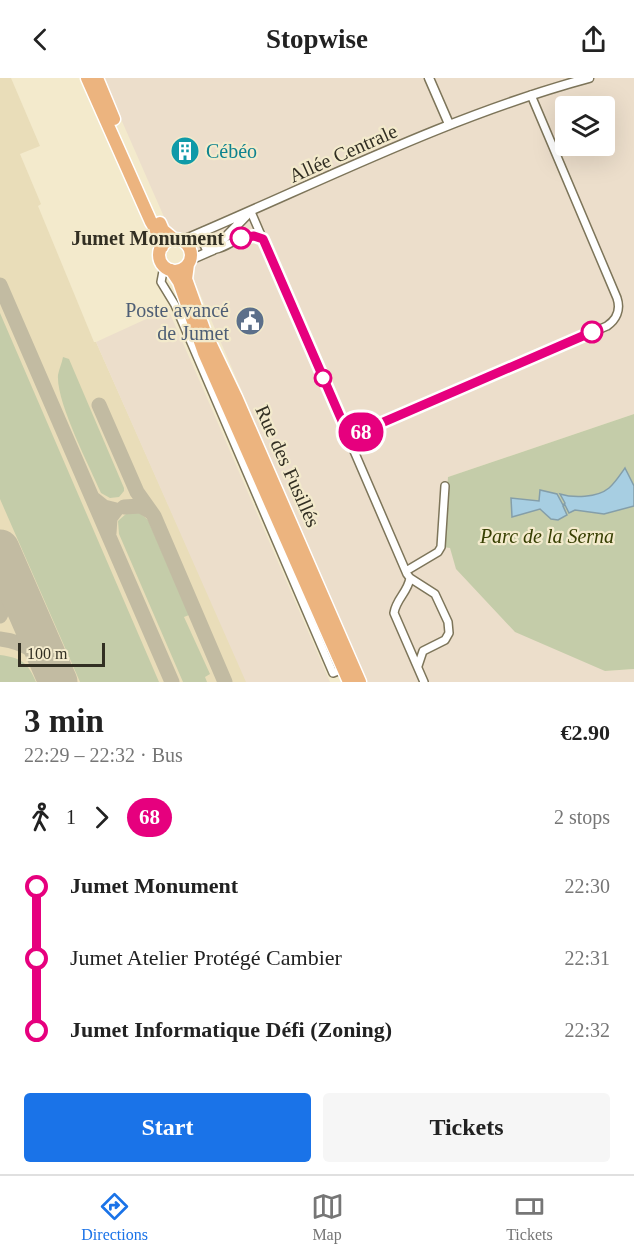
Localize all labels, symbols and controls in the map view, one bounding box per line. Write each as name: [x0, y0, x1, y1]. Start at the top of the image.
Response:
icon: back: [24, 23, 57, 56]
icon: share: [577, 23, 610, 56]
text: Stopwise: [266, 24, 368, 54]
map controls: [555, 96, 615, 156]
button: layers: [555, 96, 615, 156]
street label: Allée Centrale: [286, 119, 401, 187]
building icon: Cébéo: [169, 135, 201, 167]
place label: Cébéo: [206, 140, 257, 162]
place label: Jumet Monument: [71, 227, 224, 249]
marker: Jumet Monument: [230, 227, 252, 249]
place label: Poste avancé de Jumet: [125, 299, 229, 344]
public building icon: Poste avancé de Jumet: [234, 305, 266, 337]
unlabelled marker: [581, 321, 603, 343]
unlabelled marker: [314, 369, 332, 387]
street label: Rue des Fusillés: [251, 402, 325, 531]
line badge: 68: [334, 412, 388, 452]
text: 68: [351, 420, 372, 444]
park label: Parc de la Serna: [479, 525, 614, 547]
scale bar: [18, 640, 105, 668]
text: 100 m: [27, 645, 67, 662]
text: 3 min: [24, 703, 104, 739]
text: €2.90: [561, 720, 610, 745]
text: 22:29 – 22:32 · Bus: [24, 744, 183, 766]
icon: walk: [24, 801, 57, 834]
icon: forward: [85, 801, 118, 834]
text: 68: [139, 805, 160, 829]
text: 1: [66, 806, 76, 828]
text: 2 stops: [554, 806, 610, 828]
text: Jumet Monument: [70, 873, 238, 898]
text: 22:30: [564, 875, 610, 897]
text: Jumet Atelier Protégé Cambier: [70, 945, 342, 970]
text: 22:31: [564, 947, 610, 969]
text: Jumet Informatique Défi (Zoning): [70, 1017, 392, 1042]
text: 22:32: [564, 1019, 610, 1041]
button: Start: [24, 1093, 311, 1162]
button: Tickets: [323, 1093, 610, 1162]
tab: Directions: [81, 1190, 148, 1244]
tab: Map: [311, 1190, 344, 1244]
tab: Tickets: [506, 1190, 553, 1244]

